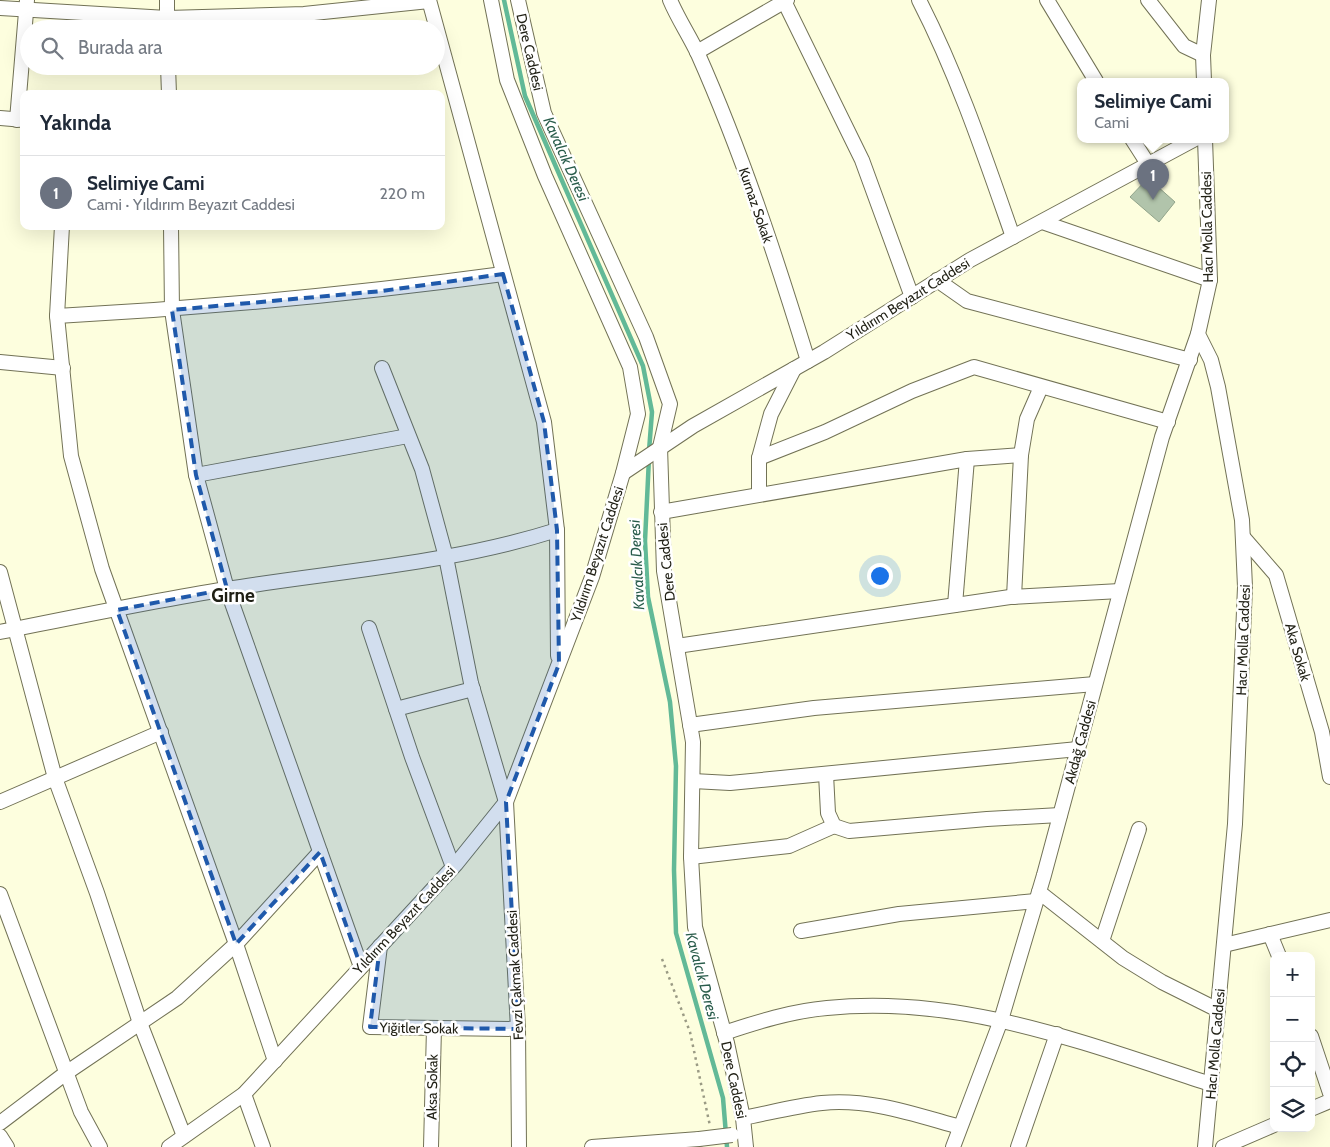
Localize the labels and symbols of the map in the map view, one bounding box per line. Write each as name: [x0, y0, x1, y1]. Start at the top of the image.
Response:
street label: Dere Caddesi: [512, 12, 548, 92]
water label: Kavalcık Deresi: [539, 114, 593, 205]
pin: 1: [1137, 159, 1169, 200]
street label: Kurnaz Sokak: [735, 165, 778, 246]
street label: Hacı Molla Caddesi: [1197, 171, 1217, 283]
street label: Yıldırım Beyazıt Caddesi: [842, 254, 973, 345]
street label: Yıldırım Beyazıt Caddesi: [566, 484, 627, 625]
water label: Kavalcık Deresi: [626, 519, 648, 611]
street label: Dere Caddesi: [653, 522, 679, 602]
your location: [867, 563, 893, 589]
district label: Girne: [211, 584, 255, 607]
street label: Hacı Molla Caddesi: [1232, 584, 1254, 696]
street label: Aka Sokak: [1281, 621, 1315, 684]
street label: Akdağ Caddesi: [1060, 698, 1100, 786]
street label: Yıldırım Beyazıt Caddesi: [348, 862, 459, 979]
street label: Fevzi Çakmak Caddesi: [503, 909, 527, 1041]
water label: Kavalcık Deresi: [682, 930, 723, 1023]
street label: Hacı Molla Caddesi: [1201, 988, 1229, 1100]
street label: Yiğitler Sokak: [379, 1018, 459, 1038]
street label: Dere Caddesi: [717, 1040, 751, 1120]
street label: Aksa Sokak: [422, 1053, 442, 1120]

